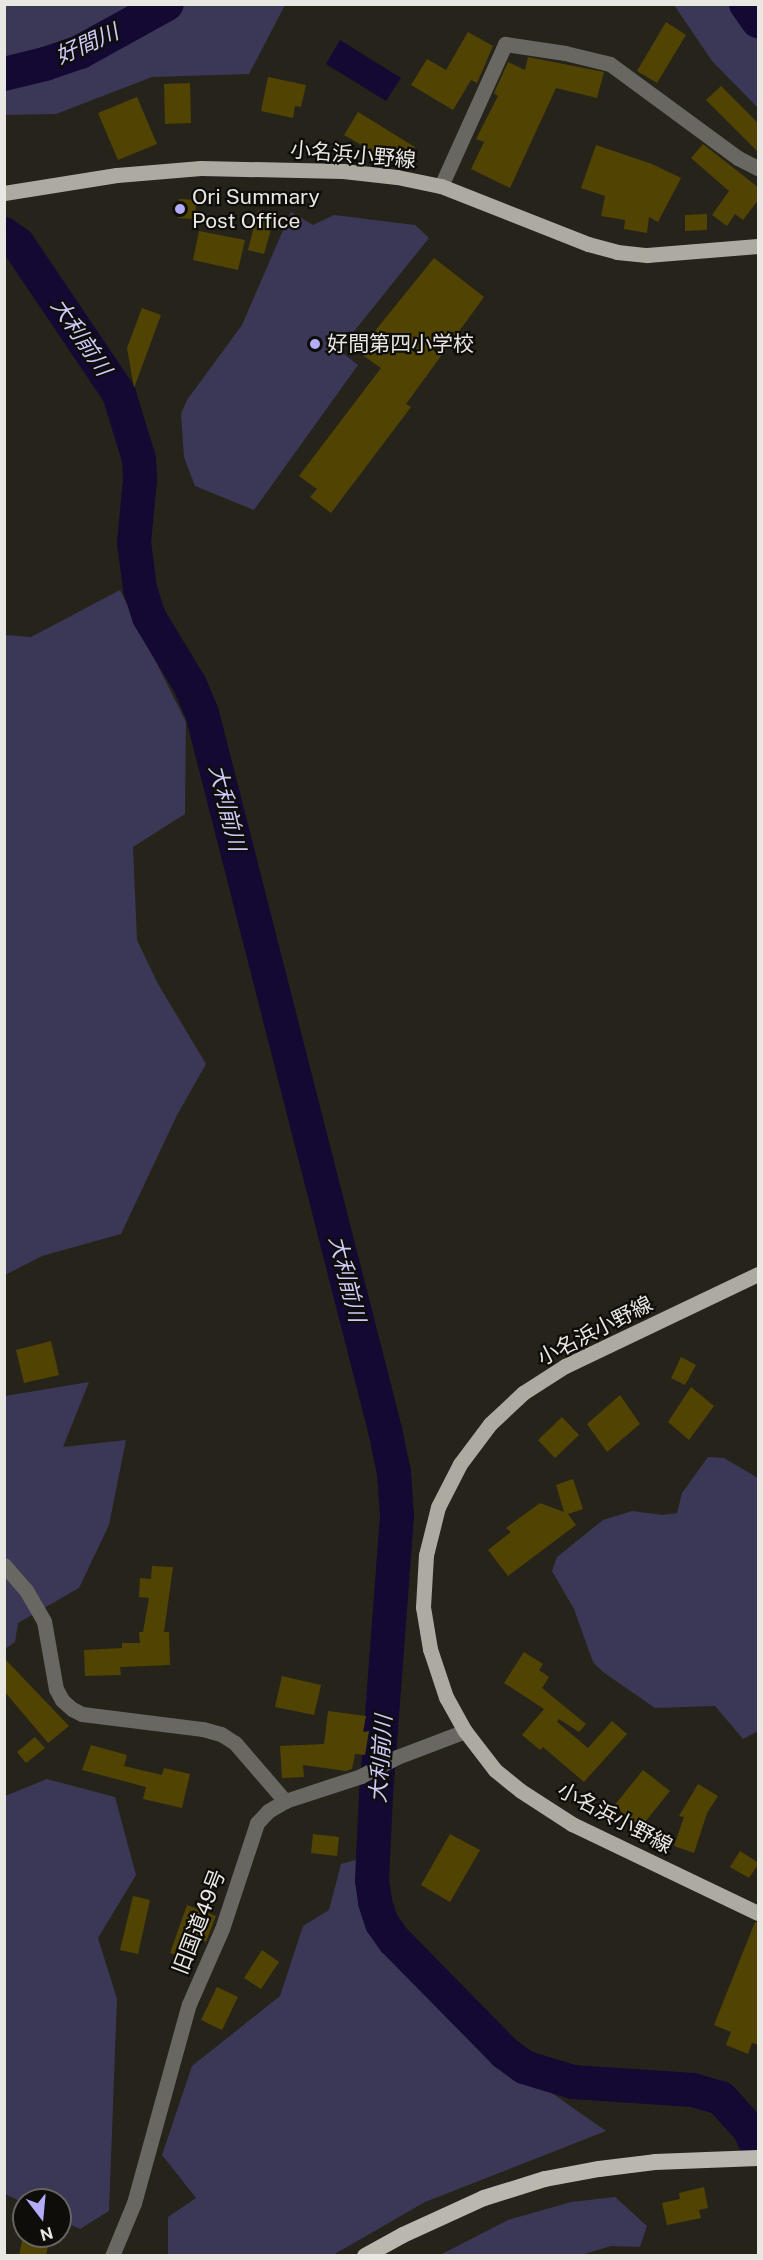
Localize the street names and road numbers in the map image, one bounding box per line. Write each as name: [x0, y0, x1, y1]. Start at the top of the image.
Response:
street label: 小名浜小野線: [289, 137, 417, 173]
street label: 小名浜小野線: [533, 1291, 657, 1371]
street label: 小名浜小野線: [553, 1777, 677, 1859]
street label: 旧国道49号: [167, 1866, 231, 1978]

